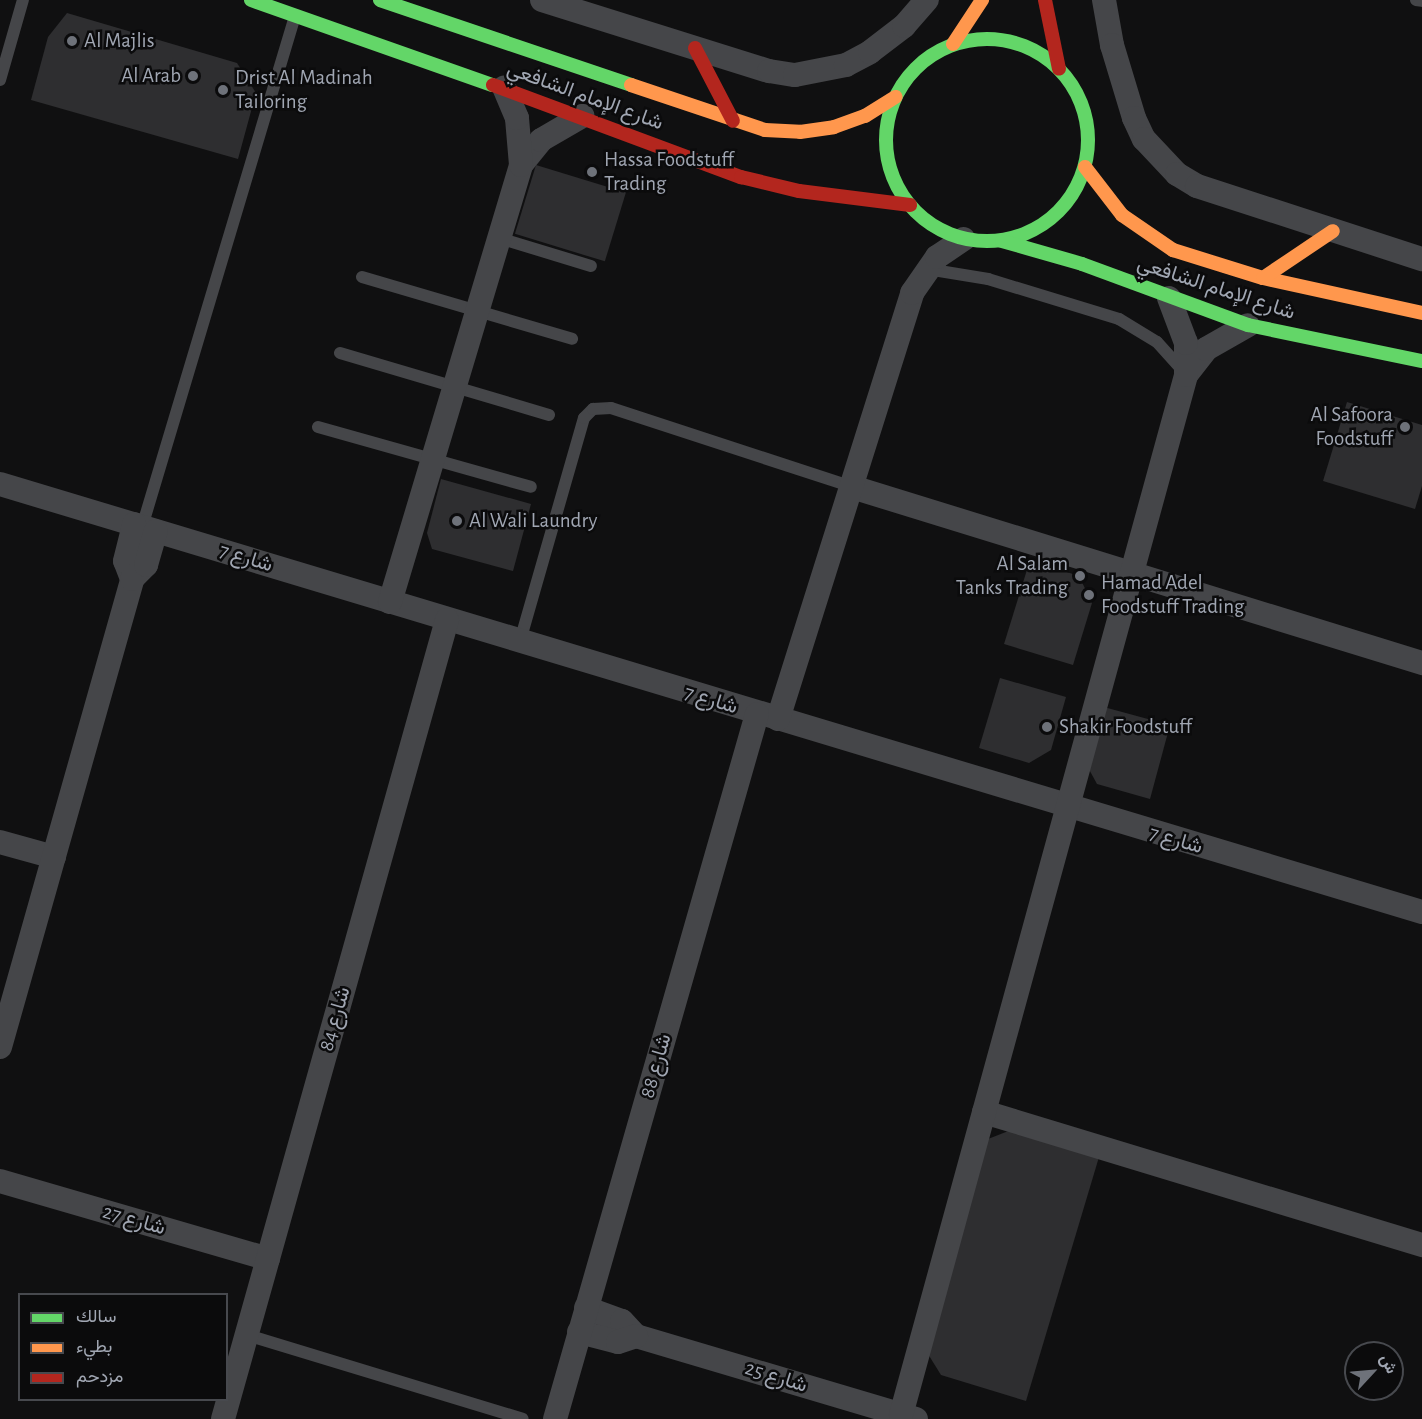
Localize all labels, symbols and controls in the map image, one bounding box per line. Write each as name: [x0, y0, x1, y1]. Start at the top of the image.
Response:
place label: Al Majlis: [84, 28, 154, 54]
marker: Al Majlis: [65, 34, 79, 48]
street label: شارع الإمام الشافعي: [503, 56, 667, 136]
place label: Al Arab: [121, 63, 181, 89]
place label: Drist Al Madinah Tailoring: [235, 65, 373, 115]
marker: Al Arab: [186, 69, 200, 83]
marker: Drist Al Madinah Tailoring: [216, 83, 230, 97]
place label: Hassa Foodstuff Trading: [604, 147, 734, 197]
marker: Hassa Foodstuff Trading: [585, 165, 599, 179]
street label: شارع الإمام الشافعي: [1134, 251, 1298, 325]
place label: Al Safoora Foodstuff: [1311, 402, 1393, 452]
marker: Al Safoora Foodstuff: [1398, 420, 1412, 434]
place label: Al Wali Laundry: [469, 508, 597, 534]
marker: Al Wali Laundry: [450, 514, 464, 528]
street label: شارع 7: [216, 538, 276, 578]
place label: Al Salam Tanks Trading: [956, 551, 1068, 601]
marker: Al Salam Tanks Trading: [1073, 569, 1087, 583]
place label: Hamad Adel Foodstuff Trading: [1101, 570, 1244, 620]
marker: Hamad Adel Foodstuff Trading: [1082, 588, 1096, 602]
street label: شارع 7: [681, 680, 741, 720]
place label: Shakir Foodstuff: [1059, 714, 1192, 740]
marker: Shakir Foodstuff: [1040, 720, 1054, 734]
street label: شارع 7: [1146, 820, 1206, 860]
street label: شارع 84: [314, 984, 356, 1054]
street label: شارع 88: [635, 1031, 677, 1101]
street label: شارع 27: [100, 1199, 168, 1241]
legend: [18, 1293, 228, 1401]
text: سالك: [76, 1308, 116, 1326]
text: بطيء: [76, 1338, 112, 1356]
north arrow: [1344, 1341, 1404, 1401]
text: ش: [1377, 1352, 1400, 1376]
street label: شارع 25: [742, 1356, 810, 1398]
text: مزدحم: [76, 1368, 123, 1386]

